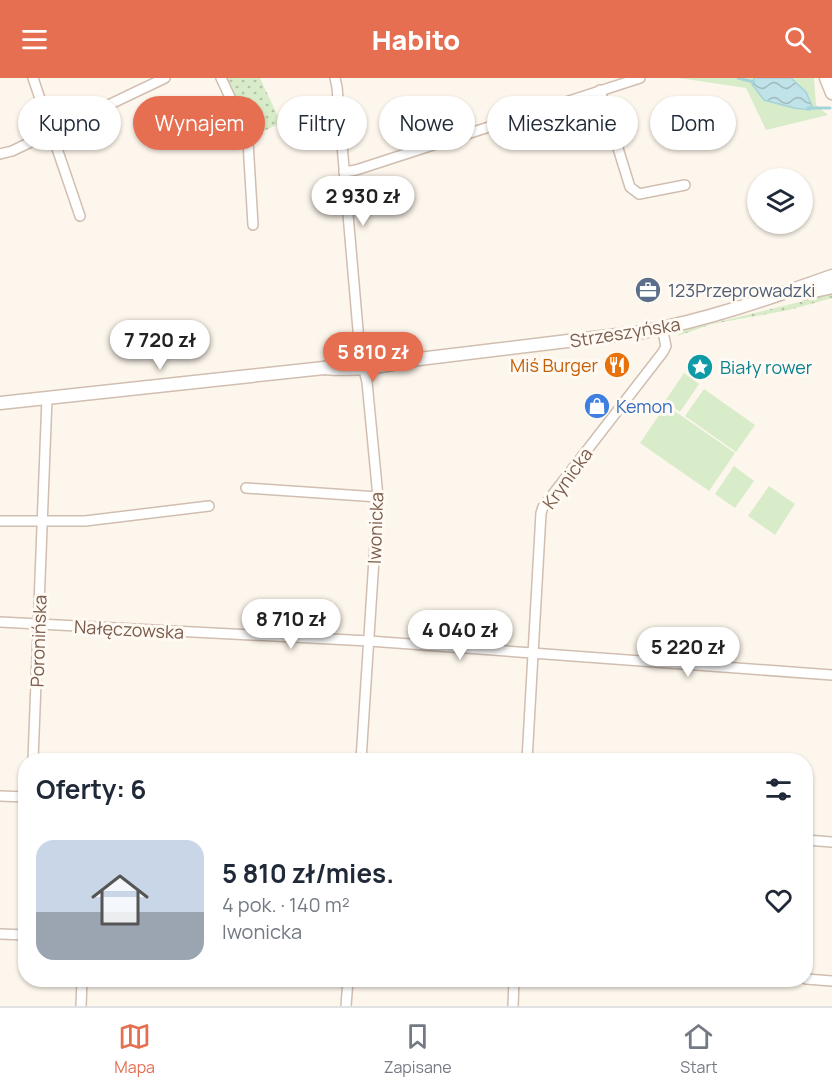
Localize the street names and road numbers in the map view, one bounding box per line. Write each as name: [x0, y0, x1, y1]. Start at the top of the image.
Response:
street label: Strzeszyńska: [568, 311, 682, 353]
street label: Krynicka: [537, 442, 597, 514]
street label: Iwonicka: [362, 492, 388, 564]
street label: Poronińska: [24, 594, 52, 688]
street label: Nałęczowska: [73, 614, 185, 644]

